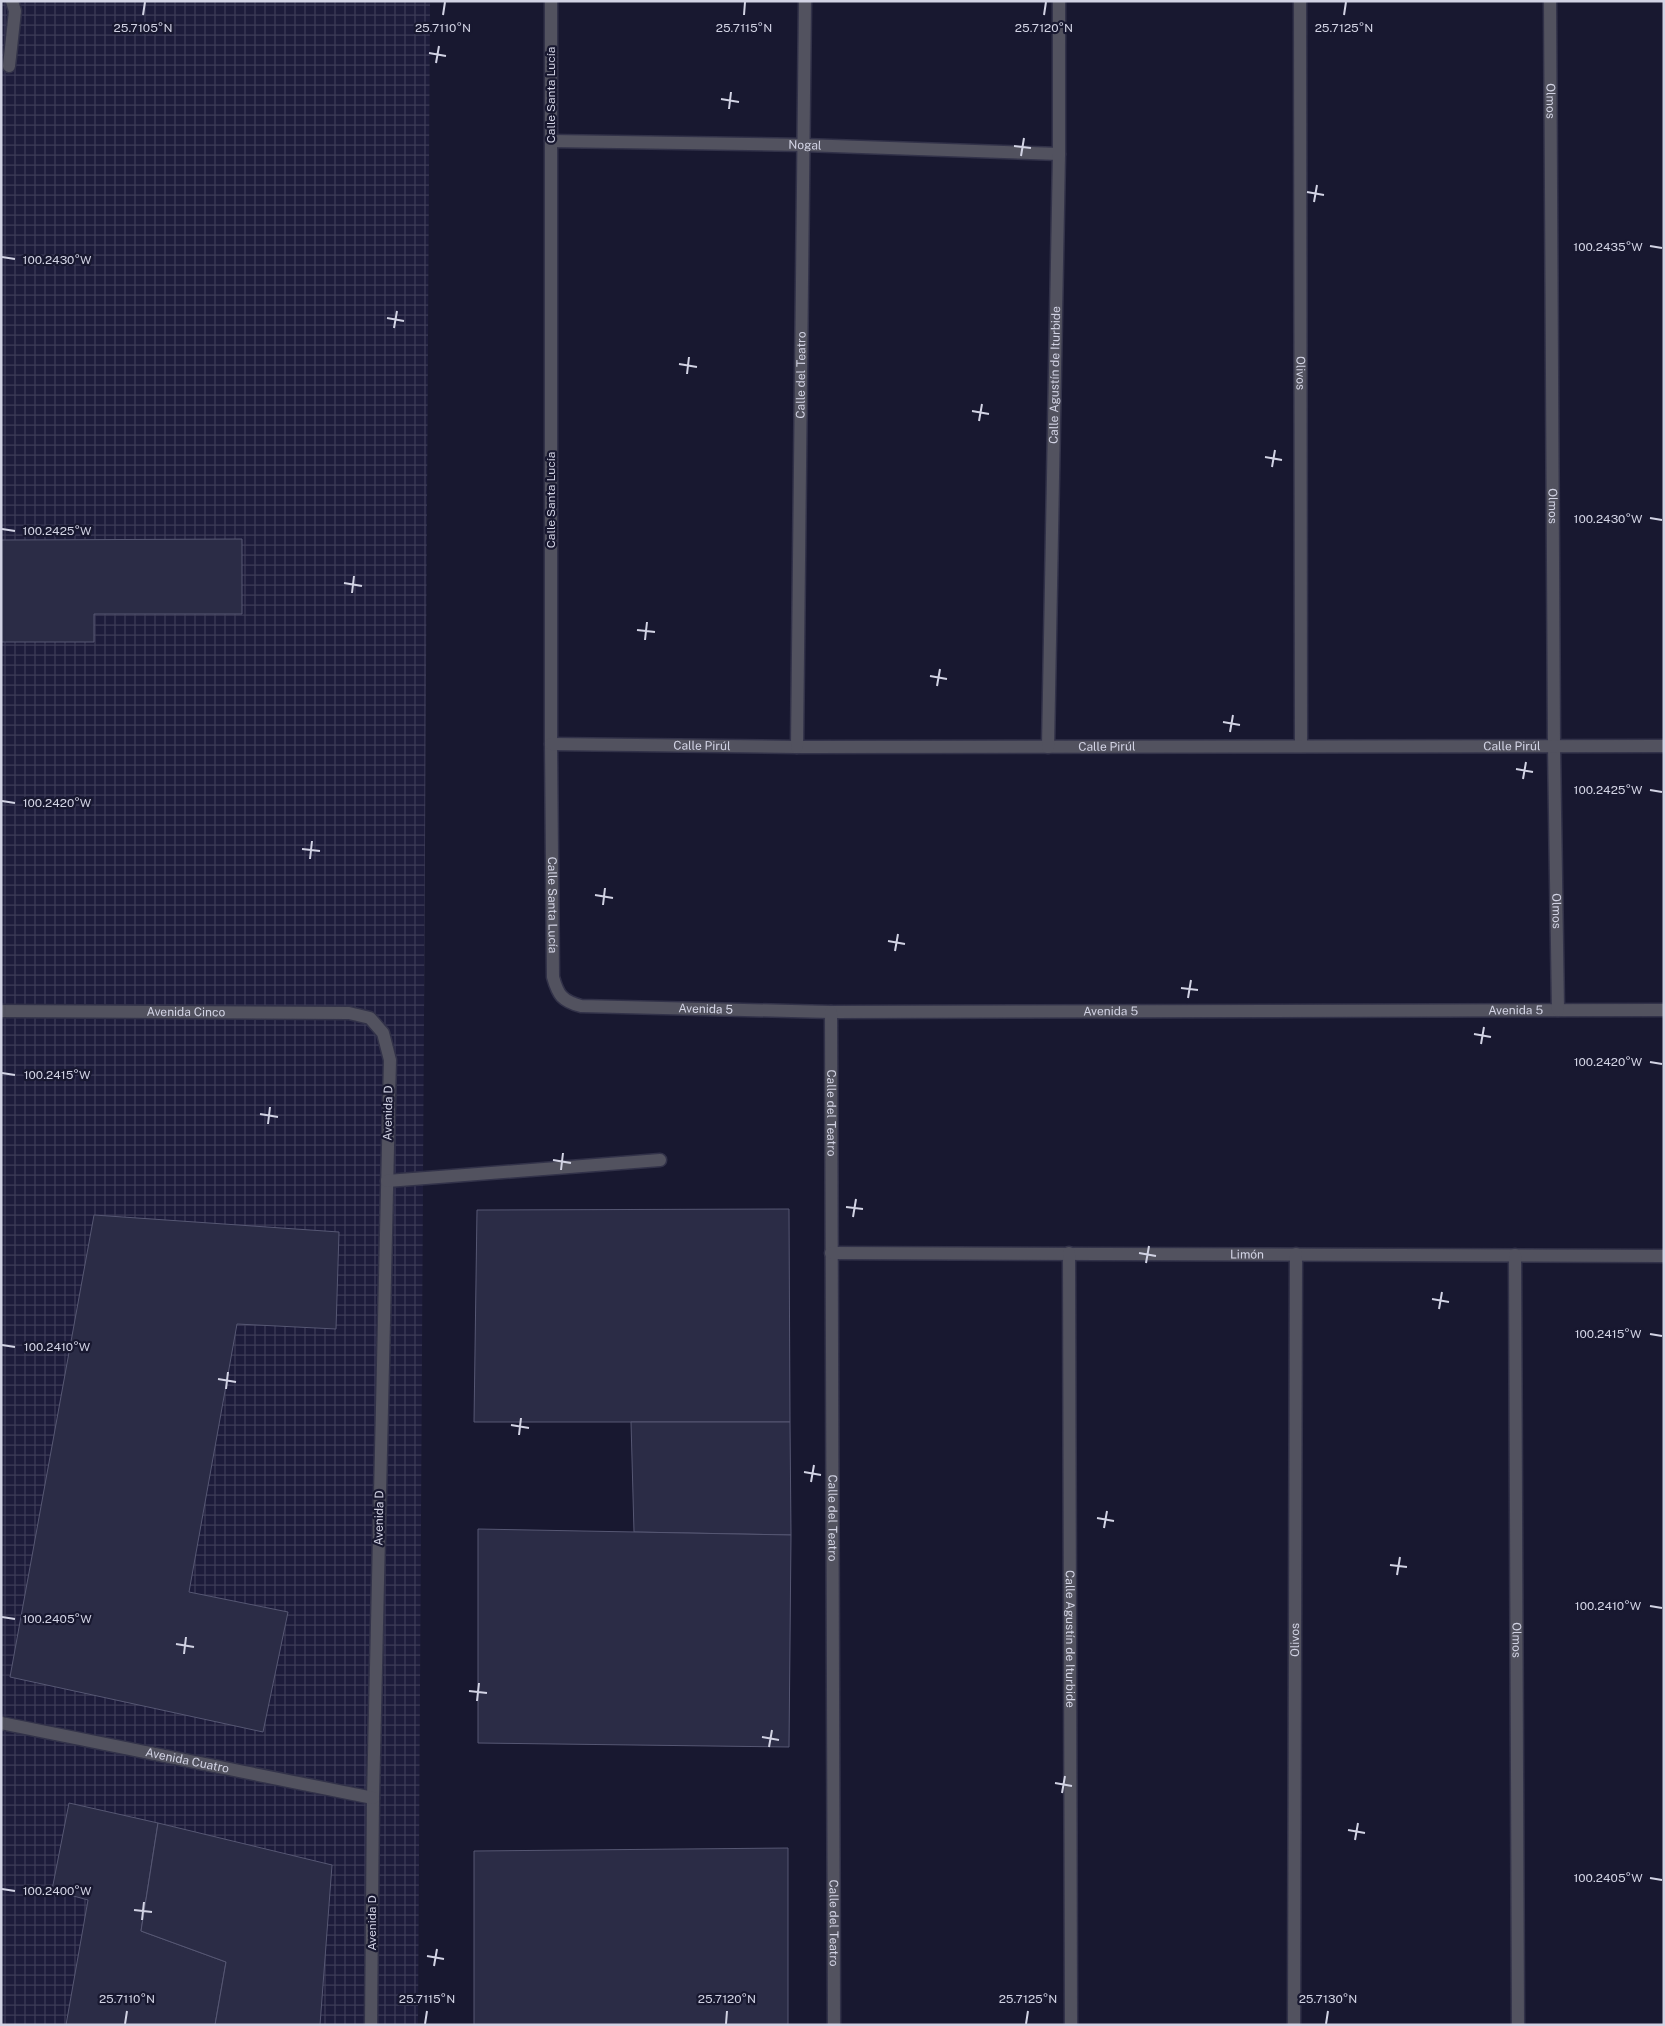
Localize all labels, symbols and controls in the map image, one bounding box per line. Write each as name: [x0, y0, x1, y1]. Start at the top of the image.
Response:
text: 25.7105°N: [114, 21, 172, 35]
text: 25.7110°N: [415, 21, 471, 35]
text: 25.7115°N: [716, 21, 772, 35]
text: 25.7120°N: [1015, 21, 1073, 35]
text: 25.7125°N: [1315, 21, 1373, 35]
street label: Calle Santa Lucía: [544, 47, 558, 143]
street label: Olmos: [1543, 83, 1558, 119]
street label: Nogal: [788, 138, 822, 153]
text: 100.2435°W: [1573, 240, 1643, 254]
text: 100.2430°W: [23, 253, 92, 267]
street label: Calle Agustín de Iturbide: [1047, 306, 1063, 444]
street label: Calle del Teatro: [794, 331, 808, 419]
street label: Olivos: [1293, 356, 1308, 390]
street label: Calle Santa Lucía: [544, 452, 558, 548]
street label: Olmos: [1546, 488, 1560, 524]
text: 100.2430°W: [1574, 512, 1643, 526]
text: 100.2425°W: [23, 524, 92, 538]
street label: Calle Pirúl: [673, 738, 731, 753]
street label: Calle Pirúl: [1483, 739, 1541, 753]
street label: Calle Pirúl: [1078, 740, 1136, 754]
text: 100.2425°W: [1574, 783, 1643, 797]
text: 100.2420°W: [23, 796, 92, 810]
street label: Calle Santa Lucía: [545, 857, 560, 953]
street label: Olmos: [1549, 893, 1564, 929]
street label: Avenida 5: [678, 1001, 734, 1017]
street label: Avenida 5: [1488, 1003, 1543, 1017]
street label: Avenida 5: [1083, 1004, 1138, 1018]
street label: Avenida Cinco: [147, 1005, 226, 1019]
text: 100.2420°W: [1574, 1055, 1643, 1069]
text: 100.2415°W: [24, 1068, 91, 1082]
street label: Calle del Teatro: [824, 1069, 838, 1157]
street label: Avenida D: [381, 1085, 395, 1141]
street label: Limón: [1230, 1247, 1264, 1262]
text: 100.2415°W: [1575, 1327, 1642, 1341]
text: 100.2410°W: [24, 1340, 91, 1354]
street label: Calle del Teatro: [825, 1474, 840, 1562]
street label: Avenida D: [372, 1490, 386, 1546]
street label: Calle Agustín de Iturbide: [1063, 1570, 1077, 1708]
text: 100.2410°W: [1575, 1599, 1642, 1613]
text: 100.2405°W: [22, 1612, 92, 1626]
street label: Olmos: [1509, 1622, 1524, 1658]
street label: Olivos: [1288, 1623, 1302, 1657]
street label: Avenida Cuatro: [144, 1745, 230, 1776]
text: 100.2405°W: [1573, 1871, 1643, 1885]
street label: Calle del Teatro: [827, 1879, 841, 1967]
text: 100.2400°W: [23, 1884, 92, 1898]
street label: Avenida D: [365, 1895, 379, 1951]
text: 25.7110°N: [99, 1992, 155, 2006]
text: 25.7115°N: [399, 1992, 455, 2006]
text: 25.7120°N: [698, 1992, 756, 2006]
text: 25.7125°N: [999, 1992, 1057, 2006]
text: 25.7130°N: [1299, 1992, 1357, 2006]

